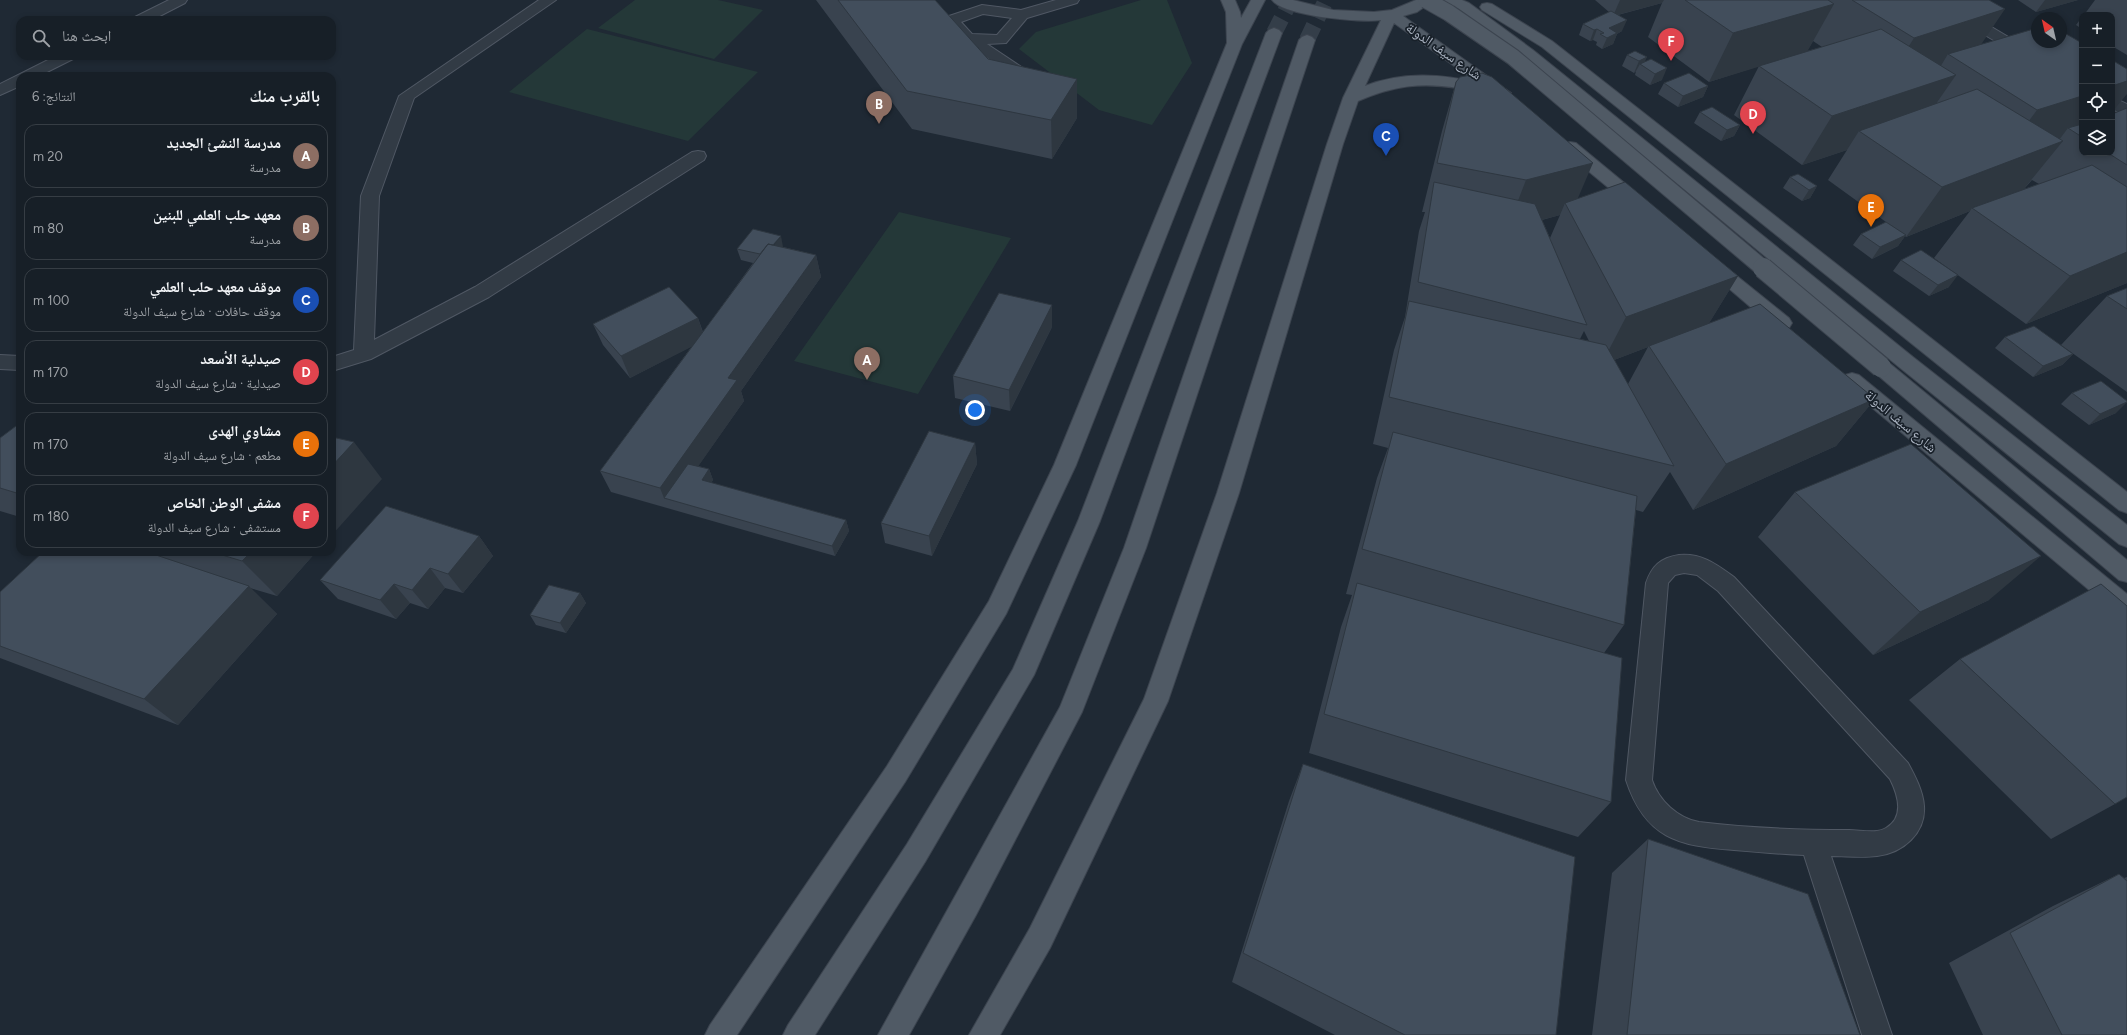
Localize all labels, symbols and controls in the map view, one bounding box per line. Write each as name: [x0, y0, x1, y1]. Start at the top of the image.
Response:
north arrow: [2031, 12, 2067, 48]
map controls: [2079, 12, 2115, 156]
button: +: [2079, 12, 2115, 48]
search box: [16, 16, 336, 60]
street label: شارع سيف الدولة: [1402, 19, 1485, 84]
icon: search: [30, 27, 52, 49]
text: ابحث هنا: [62, 27, 111, 45]
pin: F: [1658, 28, 1684, 61]
button: −: [2079, 48, 2115, 84]
button: locate: [2079, 84, 2115, 120]
text: بالقرب منك: [250, 86, 320, 106]
text: النتائج: 6: [32, 89, 76, 104]
pin: B: [866, 91, 892, 124]
pin: D: [1740, 101, 1766, 134]
button: layers: [2079, 120, 2115, 156]
pin: C: [1373, 123, 1399, 156]
text: مدرسة النشئ الجديد: [167, 134, 281, 152]
text: 20 m: [33, 149, 63, 164]
text: A: [301, 149, 311, 164]
text: مدرسة: [249, 160, 281, 175]
pin: E: [1858, 194, 1884, 227]
text: معهد حلب العلمي للبنين: [153, 206, 281, 224]
text: 80 m: [33, 221, 64, 236]
text: B: [302, 221, 310, 236]
text: مدرسة: [249, 232, 281, 247]
text: موقف معهد حلب العلمي: [150, 278, 281, 296]
text: 100 m: [33, 293, 69, 308]
text: C: [301, 293, 311, 308]
text: موقف حافلات · شارع سيف الدولة: [123, 304, 281, 319]
pin: A: [854, 347, 880, 380]
text: صيدلية الأسعد: [200, 350, 281, 368]
text: 170 m: [33, 365, 68, 380]
text: D: [301, 365, 311, 380]
text: صيدلية · شارع سيف الدولة: [155, 376, 281, 391]
street label: شارع سيف الدولة: [1861, 387, 1940, 457]
your location: [965, 400, 985, 420]
text: مشاوي الهدى: [208, 422, 281, 440]
text: 170 m: [33, 437, 68, 452]
text: E: [302, 437, 310, 452]
text: مطعم · شارع سيف الدولة: [163, 448, 281, 463]
text: مشفى الوطن الخاص: [167, 494, 281, 512]
text: 180 m: [33, 509, 69, 524]
text: F: [302, 509, 310, 524]
text: مستشفى · شارع سيف الدولة: [148, 520, 281, 535]

